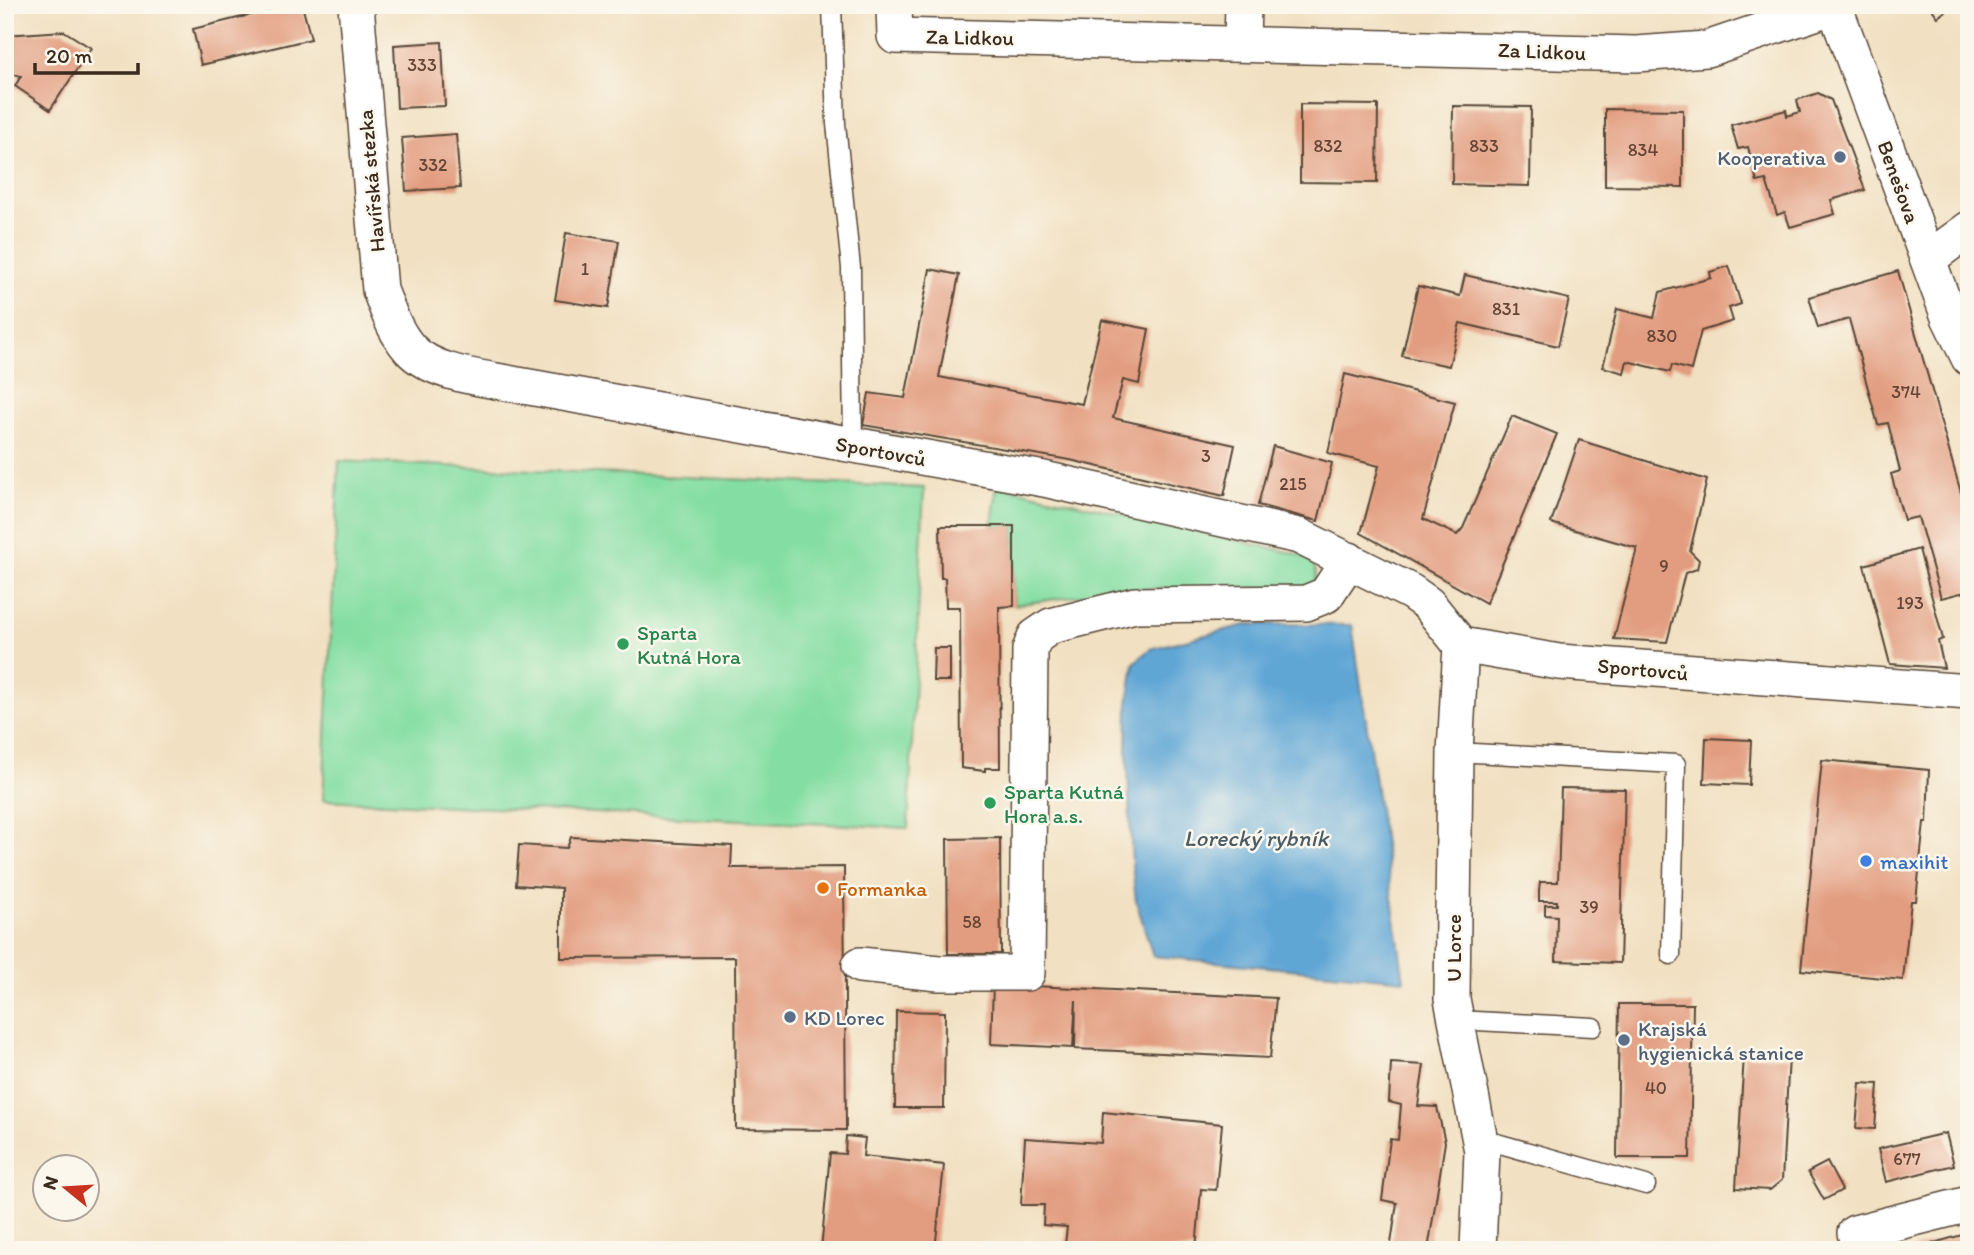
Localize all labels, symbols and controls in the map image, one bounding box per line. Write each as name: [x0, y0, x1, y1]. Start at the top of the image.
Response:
street label: Za Lidkou: [926, 24, 1015, 50]
scale bar: [35, 32, 138, 76]
street label: Za Lidkou: [1497, 37, 1587, 65]
text: 20 m: [46, 43, 93, 68]
house number: 333: [407, 54, 437, 76]
street label: Havířská stezka: [352, 109, 390, 253]
house number: 832: [1313, 135, 1343, 157]
house number: 833: [1469, 135, 1499, 157]
street label: Benešova: [1873, 137, 1925, 227]
house number: 834: [1628, 139, 1658, 161]
place label: Kooperativa: [1717, 145, 1826, 170]
marker: Kooperativa: [1832, 149, 1848, 165]
house number: 332: [418, 154, 448, 176]
house number: 1: [581, 258, 589, 280]
house number: 831: [1492, 298, 1520, 320]
house number: 830: [1647, 325, 1677, 347]
house number: 374: [1891, 381, 1921, 403]
street label: Sportovců: [834, 431, 928, 471]
house number: 3: [1201, 445, 1211, 467]
house number: 215: [1279, 473, 1307, 495]
house number: 9: [1659, 555, 1669, 577]
house number: 193: [1896, 592, 1924, 614]
place label: Sparta Kutná Hora: [637, 620, 741, 669]
marker: Sparta Kutná Hora: [615, 636, 631, 652]
street label: Sportovců: [1597, 653, 1690, 685]
place label: Sparta Kutná Hora a.s.: [1004, 779, 1124, 828]
marker: Sparta Kutná Hora a.s.: [982, 795, 998, 811]
water label: Lorecký rybník: [1184, 824, 1329, 852]
place label: maxihit: [1880, 849, 1948, 874]
marker: maxihit: [1858, 853, 1874, 869]
place label: Formanka: [837, 876, 927, 901]
marker: Formanka: [815, 880, 831, 896]
house number: 39: [1579, 896, 1599, 918]
house number: 58: [962, 911, 982, 933]
street label: U Lorce: [1441, 914, 1466, 982]
place label: KD Lorec: [804, 1005, 885, 1030]
marker: KD Lorec: [782, 1009, 798, 1025]
place label: Krajská hygienická stanice: [1638, 1016, 1804, 1065]
marker: Krajská hygienická stanice: [1616, 1032, 1632, 1048]
house number: 40: [1645, 1077, 1667, 1099]
house number: 677: [1893, 1148, 1921, 1170]
north arrow: [32, 1154, 102, 1224]
text: N: [37, 1173, 63, 1193]

